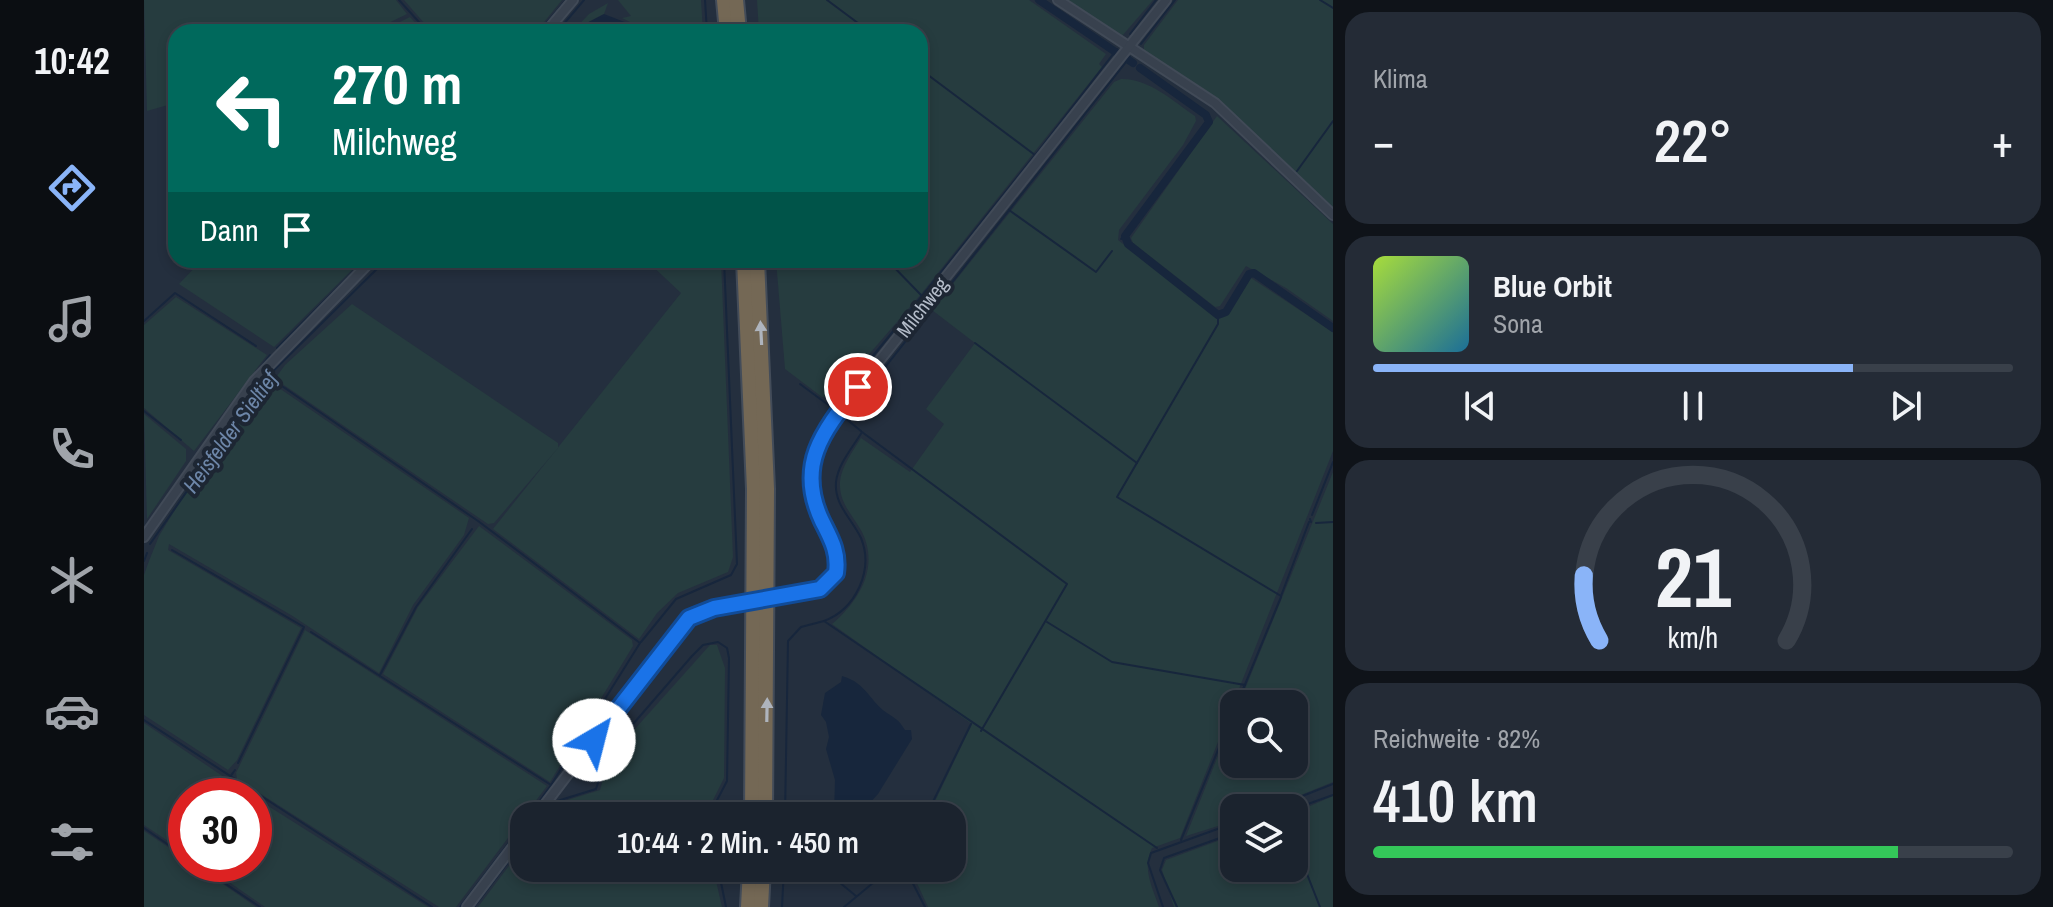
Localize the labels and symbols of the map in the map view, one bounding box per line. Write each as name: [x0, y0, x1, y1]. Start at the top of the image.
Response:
street label: Milchweg: [890, 271, 954, 343]
one-way arrow: [754, 321, 767, 346]
pin: [824, 353, 892, 421]
water label: Heisfelder Sieltief: [176, 364, 285, 499]
one-way arrow: [761, 697, 774, 722]
position arrow: [552, 698, 636, 782]
speed limit sign: 30: [168, 778, 272, 882]

